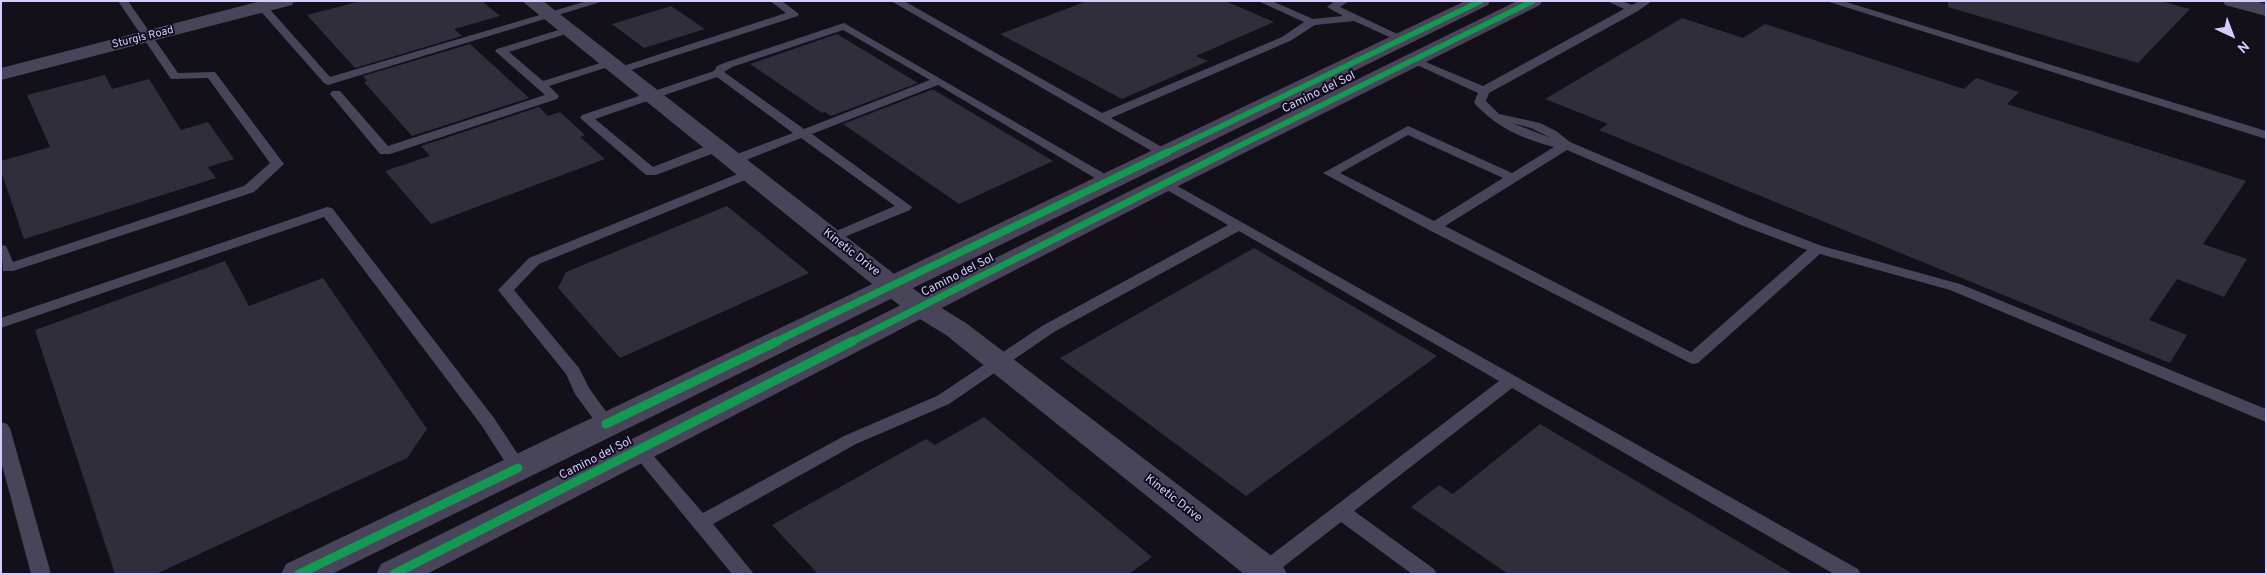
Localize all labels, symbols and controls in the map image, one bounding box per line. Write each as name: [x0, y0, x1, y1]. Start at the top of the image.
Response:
north arrow: [2207, 10, 2257, 60]
street label: Sturgis Road: [111, 24, 175, 52]
text: N: [2233, 37, 2252, 56]
street label: Camino del Sol: [1280, 69, 1358, 117]
street label: Kinetic Drive: [819, 226, 883, 280]
street label: Camino del Sol: [919, 251, 997, 301]
street label: Camino del Sol: [557, 434, 635, 484]
street label: Kinetic Drive: [1141, 472, 1205, 526]

